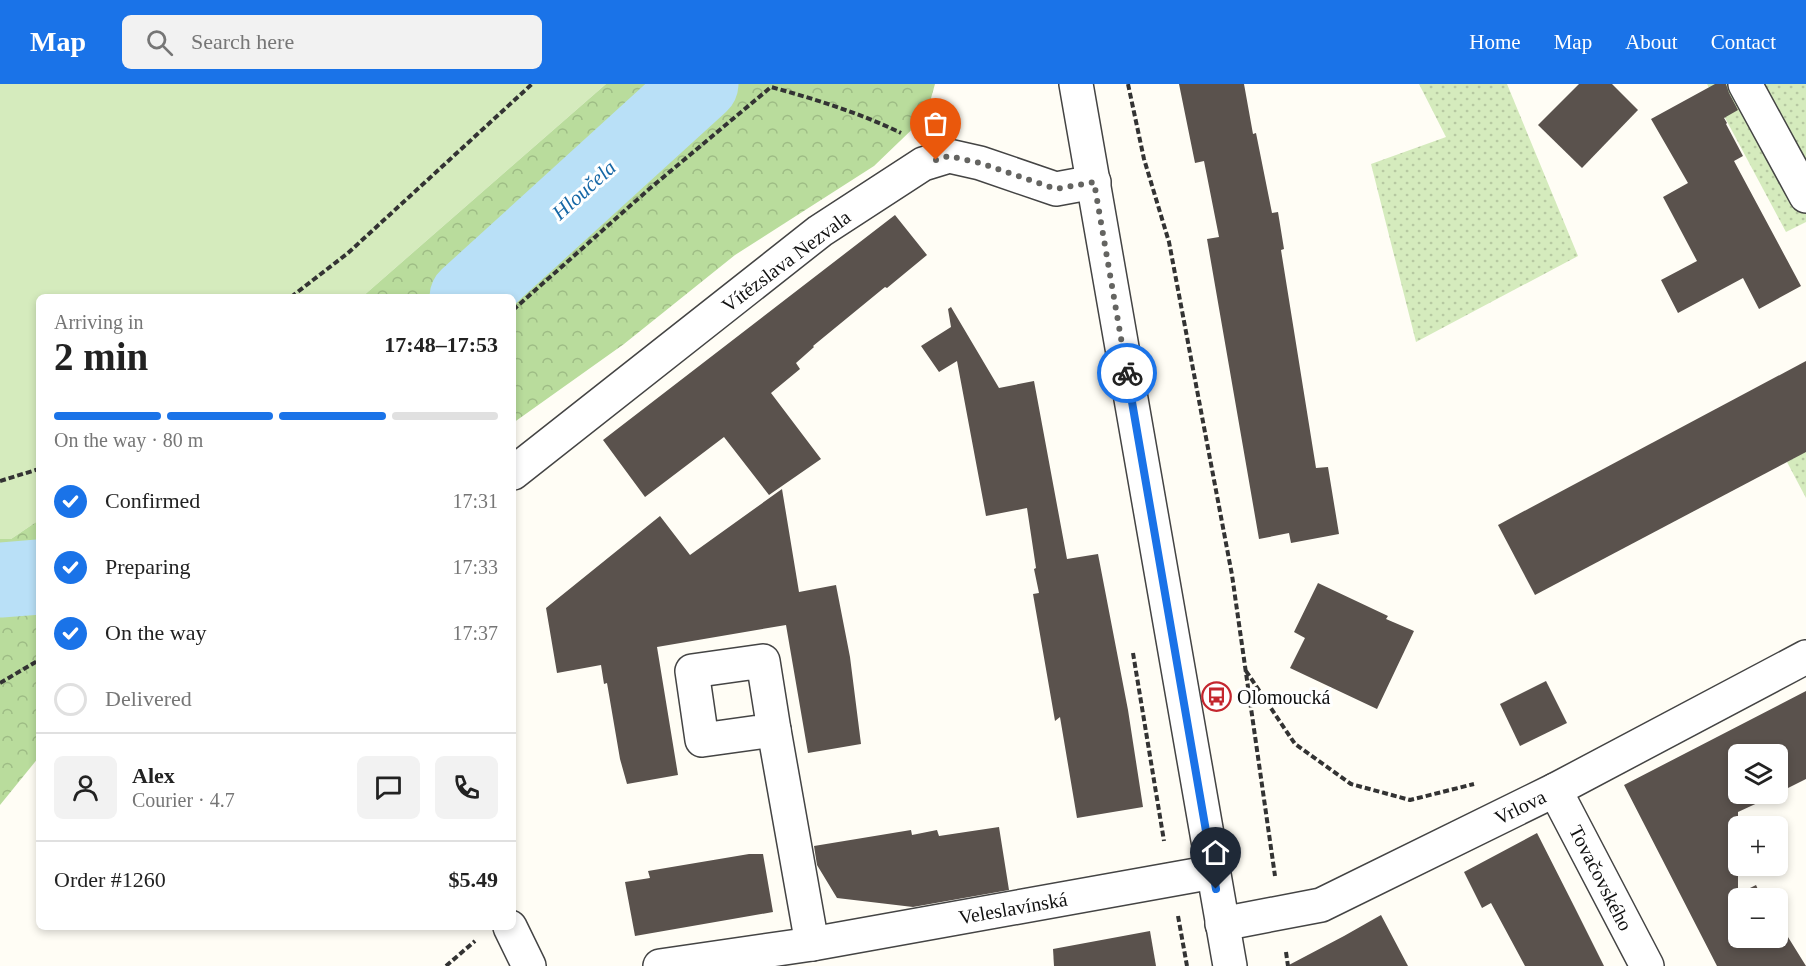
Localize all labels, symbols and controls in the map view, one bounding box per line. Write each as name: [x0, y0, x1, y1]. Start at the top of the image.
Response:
search box: [122, 15, 542, 69]
text: Map: [30, 26, 86, 57]
icon: search: [143, 26, 176, 59]
text: Search here: [191, 29, 294, 54]
text: Home: [1469, 30, 1521, 54]
text: Map: [1554, 30, 1592, 54]
text: About: [1625, 30, 1678, 54]
text: Contact: [1711, 30, 1776, 54]
pin: [910, 98, 961, 160]
icon: bag: [919, 107, 952, 140]
water label: Hloučela: [547, 155, 621, 225]
street label: Vítězslava Nezvala: [718, 206, 855, 316]
text: Arriving in: [54, 311, 143, 333]
text: 17:48–17:53: [384, 332, 498, 357]
text: 2 min: [54, 335, 148, 378]
courier: [1097, 343, 1157, 403]
icon: bike: [1111, 357, 1144, 390]
text: On the way · 80 m: [54, 429, 203, 451]
icon: check: [54, 485, 87, 518]
text: Confirmed: [105, 488, 200, 513]
text: 17:31: [452, 490, 498, 512]
icon: check: [54, 551, 87, 584]
text: Preparing: [105, 554, 191, 579]
text: 17:33: [452, 556, 498, 578]
icon: check: [54, 617, 87, 650]
text: On the way: [105, 620, 206, 645]
text: 17:37: [452, 622, 498, 644]
bus stop icon: Olomoucká: [1200, 681, 1232, 713]
text: Delivered: [105, 686, 192, 711]
place label: Olomoucká: [1237, 686, 1330, 708]
map controls: [1728, 744, 1788, 948]
button: layers: [1728, 744, 1788, 804]
button: person: [54, 756, 117, 819]
button: chat: [357, 756, 420, 819]
button: phone: [435, 756, 498, 819]
text: Alex: [132, 763, 175, 788]
street label: Vrlova: [1491, 785, 1549, 829]
text: Courier · 4.7: [132, 789, 235, 811]
button: +: [1728, 816, 1788, 876]
street label: Tovačovského: [1565, 822, 1637, 934]
pin: [1190, 827, 1241, 889]
icon: home: [1199, 836, 1232, 869]
text: Order #1260: [54, 867, 166, 892]
text: $5.49: [449, 867, 498, 892]
street label: Veleslavínská: [957, 888, 1069, 928]
button: −: [1728, 888, 1788, 948]

